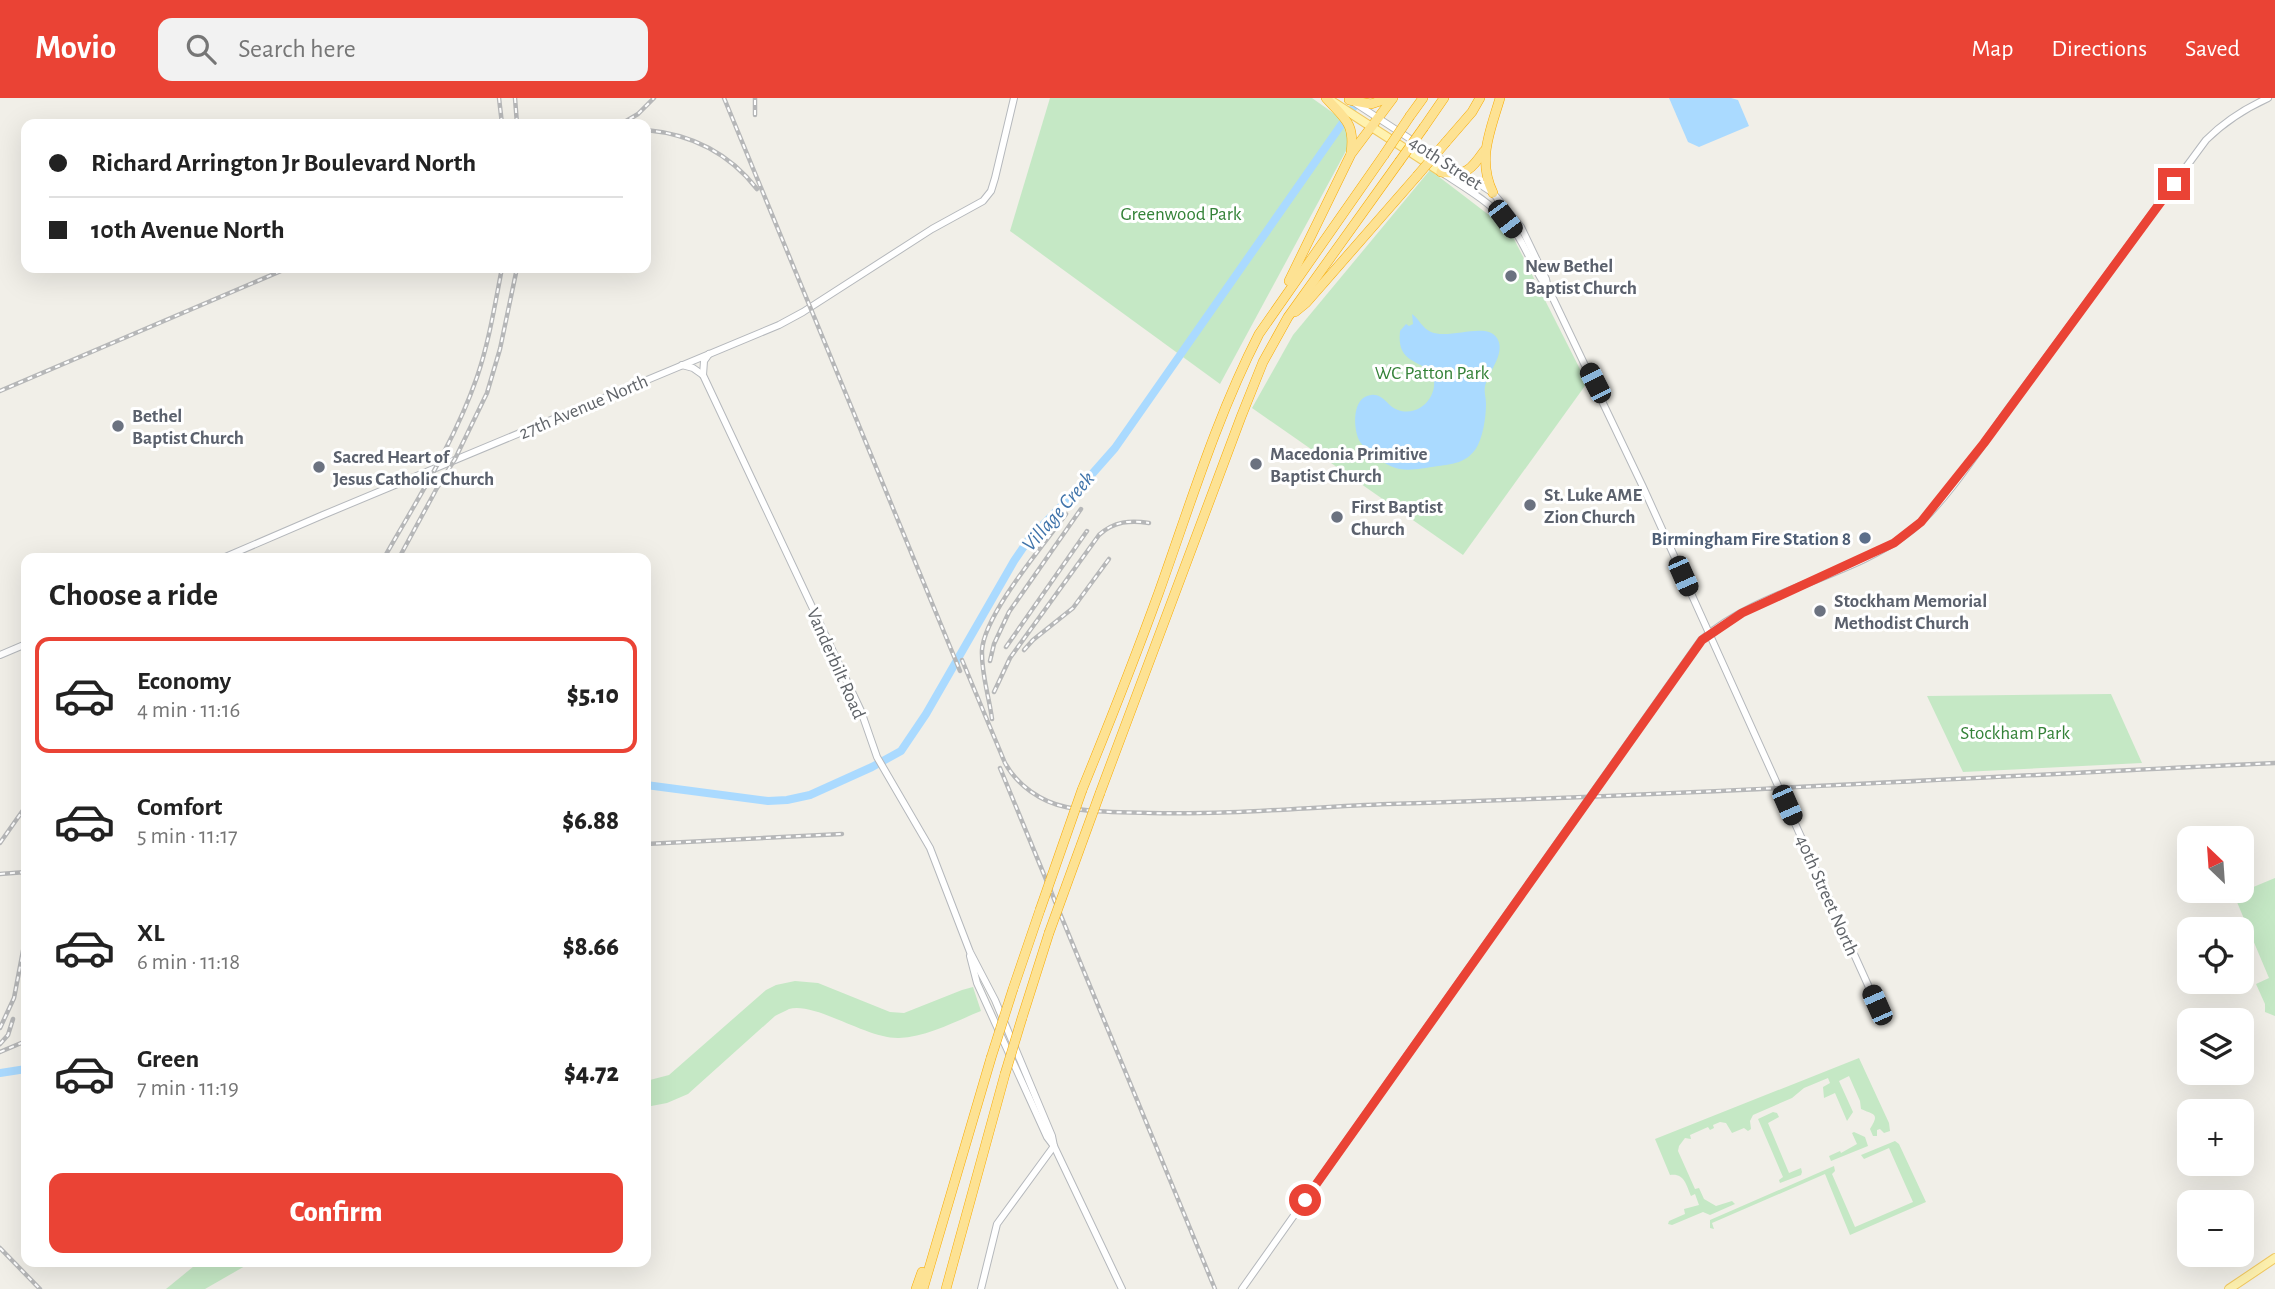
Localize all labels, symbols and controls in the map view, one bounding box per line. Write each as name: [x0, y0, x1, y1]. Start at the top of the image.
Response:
search box: [158, 18, 648, 81]
icon: search: [182, 30, 220, 68]
text: Movio: [35, 32, 116, 65]
text: Search here: [238, 36, 356, 62]
text: Map: [1971, 37, 2013, 61]
text: Directions: [2051, 37, 2147, 61]
text: Saved: [2185, 37, 2240, 61]
street label: 40th Street: [1405, 133, 1485, 194]
text: Richard Arrington Jr Boulevard North: [91, 150, 476, 176]
route end: [2158, 168, 2190, 200]
car: [1484, 196, 1527, 242]
park label: Greenwood Park: [1120, 205, 1242, 224]
text: 10th Avenue North: [91, 217, 285, 243]
place label: New Bethel Baptist Church: [1525, 257, 1637, 298]
marker: New Bethel Baptist Church: [1503, 268, 1519, 284]
car: [1577, 360, 1614, 406]
park label: WC Patton Park: [1375, 364, 1490, 383]
street label: 27th Avenue North: [516, 372, 651, 443]
place label: Bethel Baptist Church: [132, 407, 244, 448]
marker: Bethel Baptist Church: [110, 418, 126, 434]
place label: Macedonia Primitive Baptist Church: [1270, 445, 1428, 486]
place label: Sacred Heart of Jesus Catholic Church: [333, 448, 494, 489]
marker: Macedonia Primitive Baptist Church: [1248, 456, 1264, 472]
marker: Sacred Heart of Jesus Catholic Church: [311, 459, 327, 475]
water label: Village Creek: [1018, 467, 1099, 555]
place label: St. Luke AME Zion Church: [1544, 486, 1642, 527]
marker: St. Luke AME Zion Church: [1522, 497, 1538, 513]
place label: First Baptist Church: [1351, 498, 1443, 539]
marker: First Baptist Church: [1329, 509, 1345, 525]
place label: Birmingham Fire Station 8: [1651, 530, 1851, 549]
marker: Birmingham Fire Station 8: [1857, 530, 1873, 546]
car: [1665, 553, 1702, 599]
text: Choose a ride: [49, 579, 218, 611]
place label: Stockham Memorial Methodist Church: [1834, 592, 1987, 633]
marker: Stockham Memorial Methodist Church: [1812, 603, 1828, 619]
street label: Vanderbilt Road: [803, 605, 869, 722]
icon: car: [53, 664, 116, 727]
text: Economy: [137, 668, 231, 694]
text: $5.10: [567, 682, 619, 708]
text: 4 min · 11:16: [137, 699, 240, 722]
park label: Stockham Park: [1960, 724, 2070, 743]
car: [1769, 782, 1806, 828]
icon: car: [53, 790, 116, 853]
text: Comfort: [137, 794, 222, 820]
text: $6.88: [562, 808, 619, 834]
text: 5 min · 11:17: [137, 825, 238, 848]
north arrow: [2177, 826, 2254, 903]
map controls: [2177, 826, 2254, 1267]
street label: 40th Street North: [1792, 832, 1862, 959]
icon: car: [53, 916, 116, 979]
button: locate: [2177, 917, 2254, 994]
text: XL: [137, 920, 164, 946]
text: $8.66: [563, 934, 619, 960]
text: 6 min · 11:18: [137, 951, 240, 974]
car: [1859, 982, 1896, 1028]
button: layers: [2177, 1008, 2254, 1085]
icon: car: [53, 1042, 116, 1105]
text: Green: [137, 1046, 199, 1072]
text: $4.72: [564, 1060, 619, 1086]
text: 7 min · 11:19: [137, 1077, 239, 1100]
button: +: [2177, 1099, 2254, 1176]
button: Confirm: [49, 1173, 623, 1253]
route start: [1289, 1184, 1321, 1216]
button: −: [2177, 1190, 2254, 1267]

